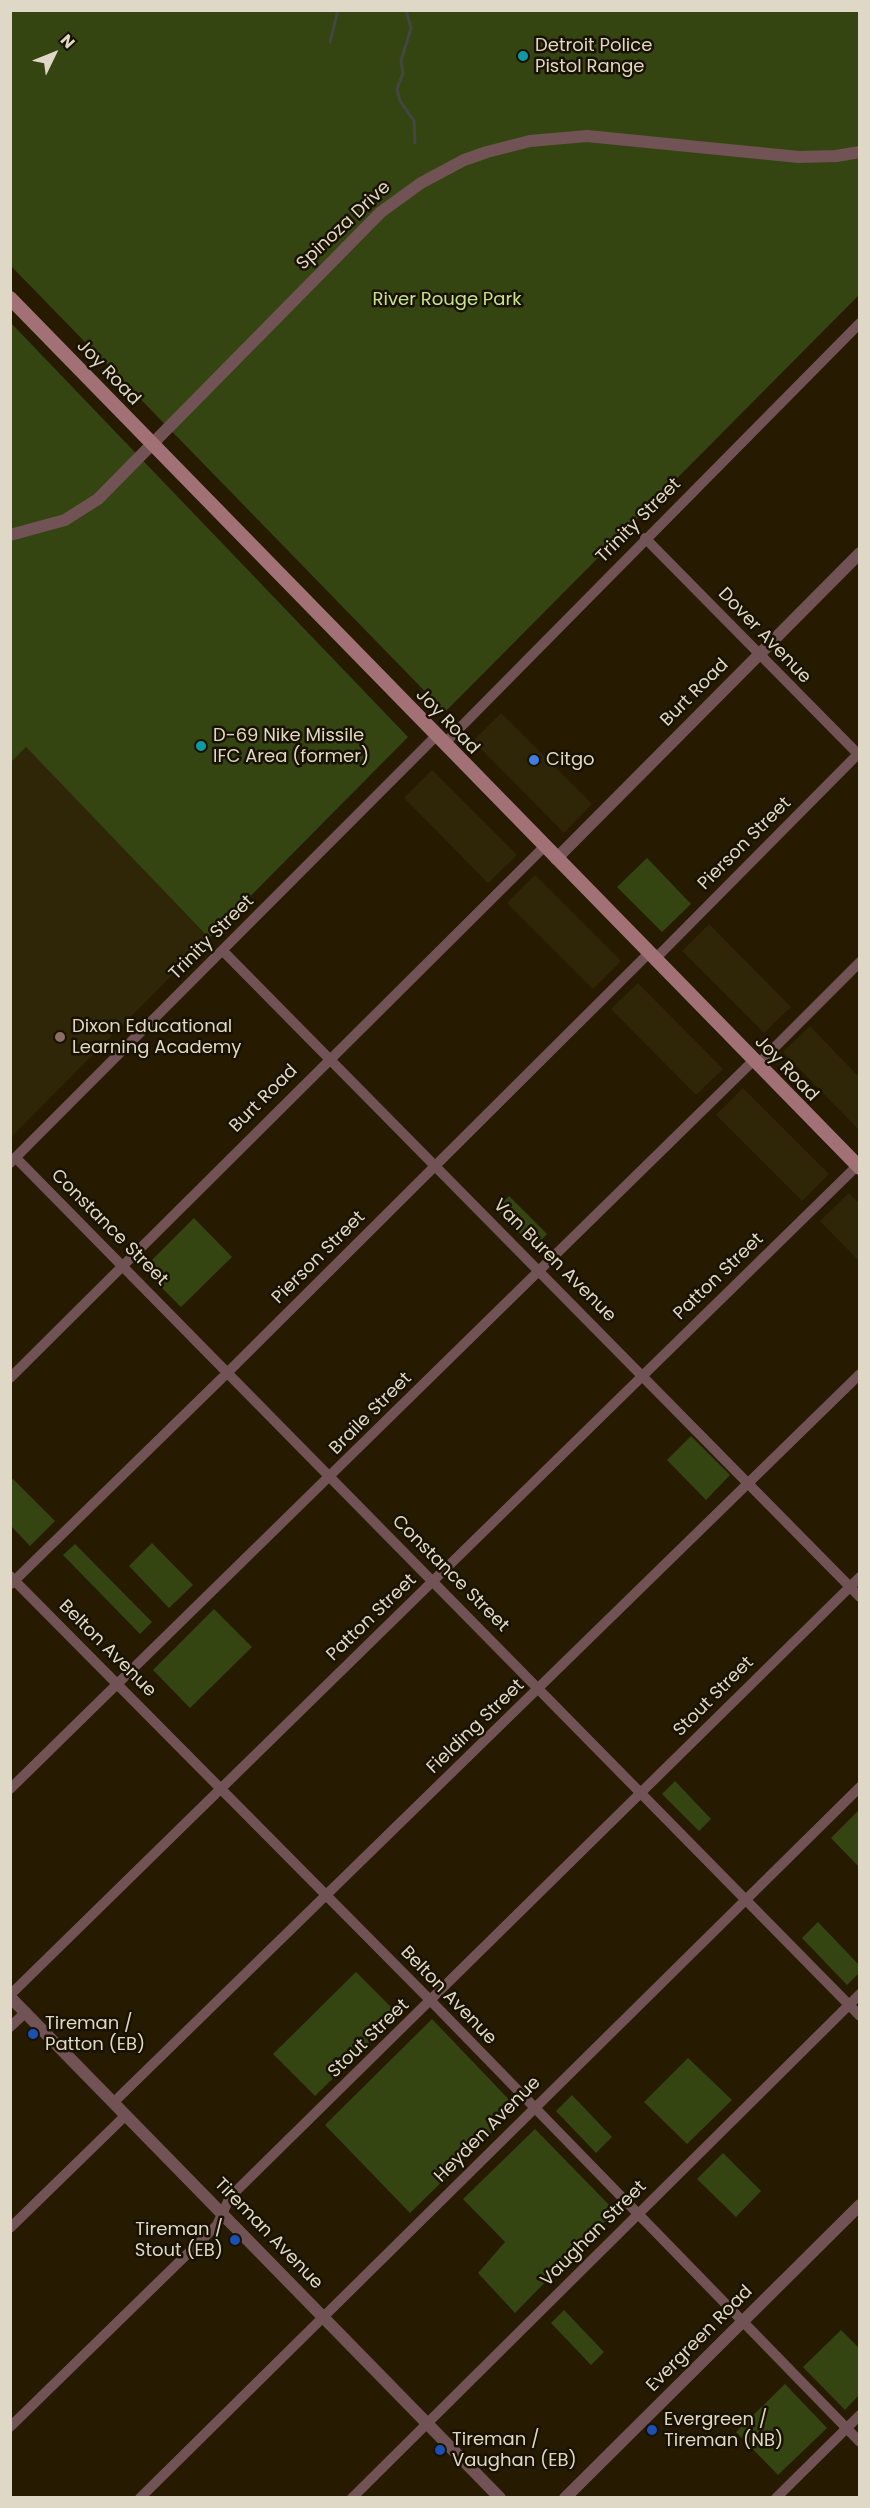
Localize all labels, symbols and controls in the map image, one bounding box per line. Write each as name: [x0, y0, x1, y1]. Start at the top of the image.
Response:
north arrow: [24, 24, 84, 84]
text: N: [55, 29, 80, 54]
place label: Detroit Police Pistol Range: [535, 35, 652, 78]
marker: Detroit Police Pistol Range: [516, 49, 530, 63]
street label: Spinoza Drive: [293, 177, 395, 275]
park label: River Rouge Park: [373, 289, 521, 311]
street label: Joy Road: [71, 336, 145, 410]
street label: Trinity Street: [592, 474, 686, 568]
street label: Dover Avenue: [713, 584, 815, 688]
street label: Burt Road: [656, 654, 734, 732]
street label: Joy Road: [410, 685, 484, 759]
place label: D-69 Nike Missile IFC Area (former): [213, 725, 369, 768]
marker: D-69 Nike Missile IFC Area (former): [194, 739, 208, 753]
place label: Citgo: [546, 749, 595, 771]
marker: Citgo: [527, 753, 541, 767]
street label: Pierson Street: [694, 793, 796, 895]
street label: Trinity Street: [165, 891, 259, 985]
place label: Dixon Educational Learning Academy: [72, 1016, 241, 1058]
marker: Dixon Educational Learning Academy: [53, 1030, 67, 1044]
street label: Joy Road: [749, 1032, 823, 1106]
street label: Burt Road: [225, 1060, 303, 1138]
street label: Constance Street: [46, 1165, 172, 1291]
street label: Van Buren Avenue: [488, 1195, 620, 1327]
street label: Pierson Street: [268, 1207, 370, 1309]
street label: Patton Street: [670, 1229, 768, 1325]
street label: Braile Street: [325, 1368, 417, 1460]
street label: Constance Street: [387, 1511, 513, 1637]
street label: Patton Street: [323, 1570, 421, 1666]
street label: Belton Avenue: [54, 1596, 160, 1702]
street label: Stout Street: [670, 1653, 758, 1741]
street label: Fielding Street: [423, 1675, 529, 1779]
street label: Belton Avenue: [396, 1942, 500, 2050]
street label: Stout Street: [324, 1995, 414, 2083]
place label: Tireman / Patton (EB): [45, 2013, 145, 2056]
marker: Tireman / Patton (EB): [26, 2027, 40, 2041]
street label: Heyden Avenue: [431, 2073, 545, 2187]
street label: Tireman Avenue: [209, 2174, 327, 2294]
street label: Vaughan Street: [537, 2177, 651, 2291]
place label: Tireman / Stout (EB): [135, 2219, 223, 2262]
marker: Tireman / Stout (EB): [228, 2233, 242, 2247]
street label: Evergreen Road: [642, 2281, 758, 2397]
place label: Evergreen / Tireman (NB): [664, 2409, 783, 2452]
marker: Evergreen / Tireman (NB): [645, 2423, 659, 2437]
place label: Tireman / Vaughan (EB): [452, 2429, 577, 2472]
marker: Tireman / Vaughan (EB): [433, 2443, 447, 2457]

